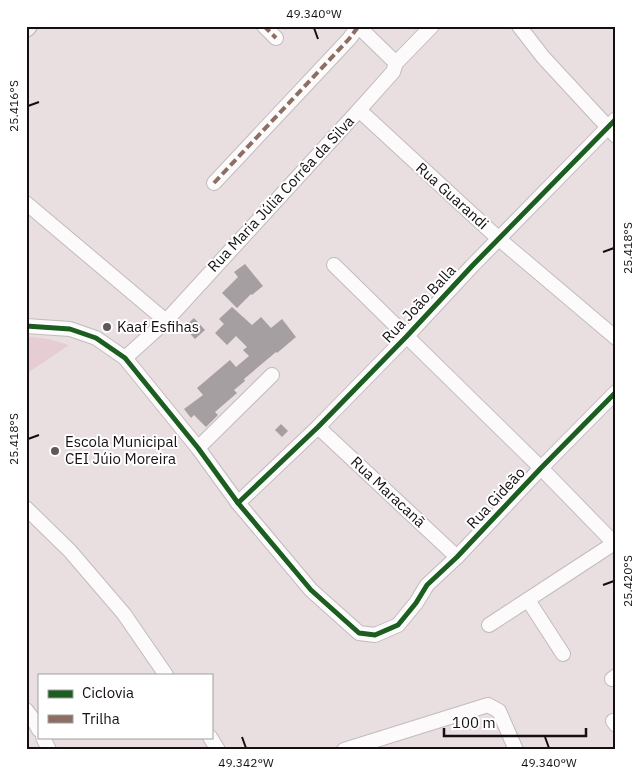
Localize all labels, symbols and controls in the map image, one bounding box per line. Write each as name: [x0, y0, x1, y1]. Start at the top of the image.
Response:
text: 49.340°W: [286, 6, 342, 21]
text: 25.416°S: [6, 80, 21, 132]
street label: Rua Maria Júlia Corrêa da Silva: [203, 112, 358, 276]
street label: Rua Guarandi: [412, 158, 493, 233]
text: 25.418°S: [620, 222, 635, 274]
street label: Rua João Balla: [378, 261, 460, 347]
place label: Kaaf Esfihas: [117, 317, 199, 336]
marker: Kaaf Esfihas: [101, 321, 113, 333]
text: 25.418°S: [6, 413, 21, 465]
place label: Escola Municipal CEI Júio Moreira: [65, 432, 178, 468]
marker: Escola Municipal CEI Júio Moreira: [49, 445, 61, 457]
street label: Rua Maracanã: [347, 452, 430, 531]
street label: Rua Gideão: [462, 463, 529, 532]
text: 25.420°S: [620, 555, 635, 607]
legend: [38, 674, 212, 738]
text: Ciclovia: [82, 683, 134, 702]
scale bar: [444, 706, 587, 738]
text: Trilha: [82, 709, 120, 728]
text: 100 m: [452, 713, 496, 732]
text: 49.342°W: [218, 755, 274, 770]
text: 49.340°W: [521, 755, 577, 770]

